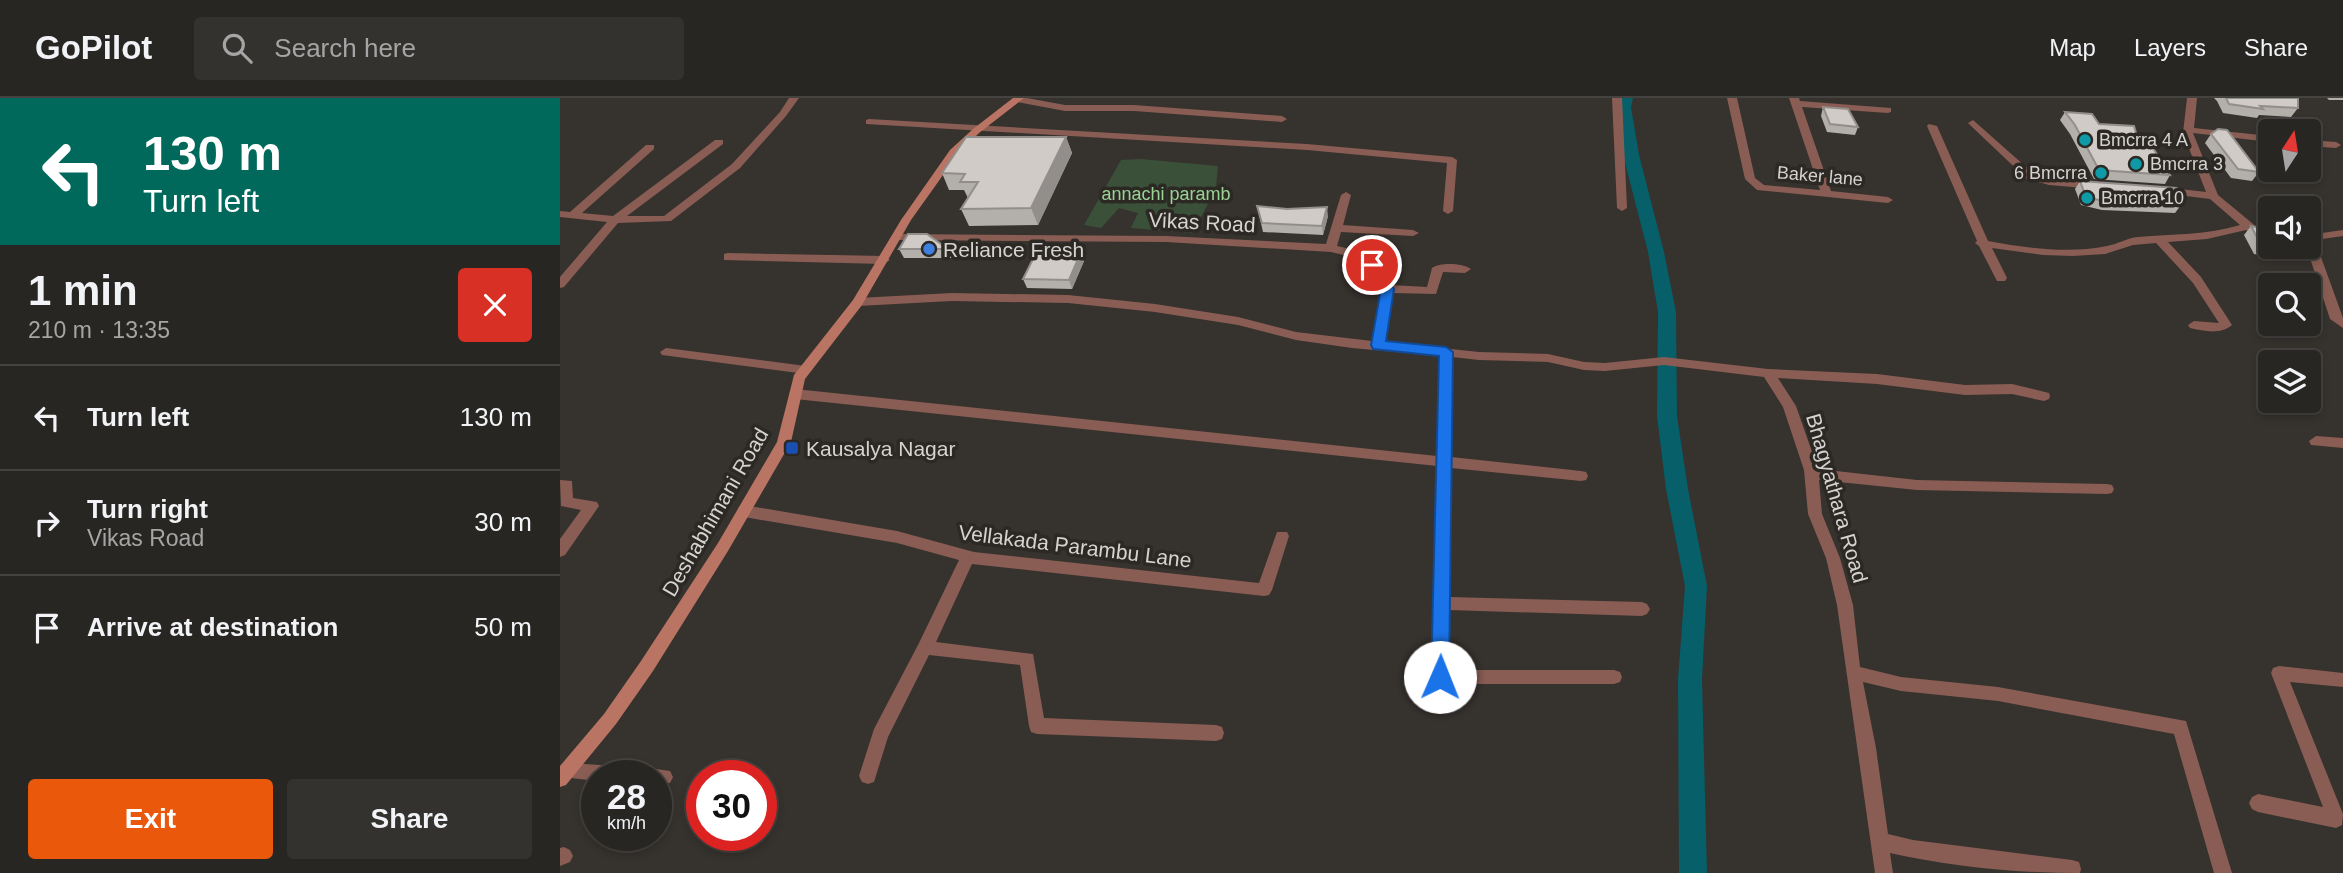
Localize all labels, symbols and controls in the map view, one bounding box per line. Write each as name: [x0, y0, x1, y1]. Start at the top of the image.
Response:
search box: [194, 17, 684, 80]
text: GoPilot: [35, 29, 152, 66]
icon: search: [218, 29, 256, 67]
text: Search here: [274, 33, 416, 63]
text: Map: [2049, 34, 2096, 61]
text: Layers: [2134, 34, 2206, 61]
text: Share: [2244, 34, 2308, 61]
north arrow: [2258, 119, 2320, 182]
map controls: [2258, 119, 2321, 413]
icon: left: [28, 126, 119, 217]
text: 130 m: [143, 126, 282, 180]
place label: Bmcrra 4 A: [2099, 130, 2188, 150]
marker: Bmcrra 4 A: [2077, 132, 2093, 148]
place label: Bmcrra 3: [2150, 154, 2223, 174]
marker: Bmcrra 3: [2128, 156, 2144, 172]
street label: Baker lane: [1776, 162, 1864, 190]
place label: 6 Bmcrra: [2014, 163, 2088, 183]
marker: 6 Bmcrra: [2093, 165, 2109, 181]
text: Turn left: [143, 183, 259, 219]
park label: annachi paramb: [1101, 184, 1231, 204]
place label: Bmcrra 10: [2101, 188, 2184, 208]
marker: Bmcrra 10: [2079, 190, 2095, 206]
button: sound: [2258, 196, 2321, 259]
street label: Vikas Road: [1148, 208, 1256, 236]
pin: [1342, 235, 1402, 295]
place label: Reliance Fresh: [943, 238, 1084, 261]
marker: Reliance Fresh: [921, 241, 937, 257]
icon: arrive: [1353, 246, 1391, 284]
text: 1 min: [28, 267, 138, 314]
button: close: [458, 268, 532, 342]
button: search: [2258, 273, 2321, 336]
text: 210 m · 13:35: [28, 317, 170, 343]
button: layers: [2258, 350, 2321, 413]
icon: left: [28, 399, 66, 437]
text: Turn left: [87, 402, 189, 432]
text: 130 m: [460, 402, 532, 432]
street label: Bhagyathara Road: [1802, 411, 1872, 585]
street label: Deshabhimani Road: [657, 424, 773, 600]
place label: Kausalya Nagar: [806, 437, 955, 460]
marker: Kausalya Nagar: [784, 440, 800, 456]
text: Turn right: [87, 494, 208, 524]
icon: right: [28, 504, 66, 542]
text: 30 m: [474, 507, 532, 537]
street label: Vellakada Parambu Lane: [957, 520, 1193, 572]
text: Vikas Road: [87, 525, 204, 551]
icon: arrive: [28, 609, 66, 647]
text: Arrive at destination: [87, 612, 338, 642]
text: 50 m: [474, 612, 532, 642]
position arrow: [1403, 640, 1477, 714]
speed limit sign: 30: [686, 760, 777, 851]
text: 28: [607, 777, 646, 816]
button: Exit: [28, 779, 273, 859]
button: Share: [287, 779, 532, 859]
text: km/h: [607, 813, 646, 833]

